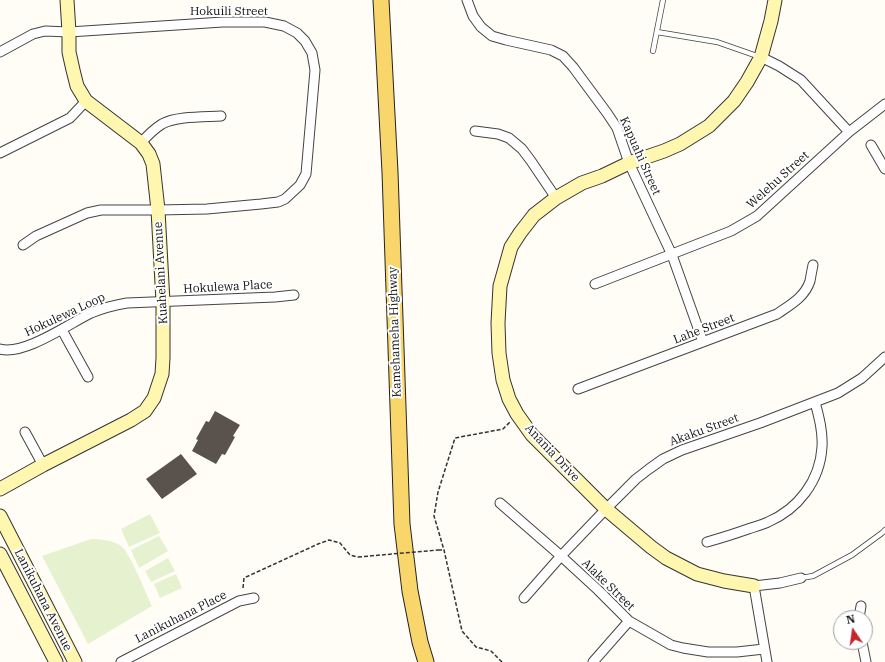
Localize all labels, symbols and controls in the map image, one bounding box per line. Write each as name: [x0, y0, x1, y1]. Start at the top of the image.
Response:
street label: Hokuili Street: [190, 5, 268, 19]
street label: Kapuahi Street: [616, 115, 664, 197]
street label: Welehu Street: [744, 148, 812, 212]
street label: Kuahelani Avenue: [151, 221, 171, 325]
street label: Kamehameha Highway: [386, 266, 404, 398]
street label: Hokulewa Place: [183, 277, 273, 297]
street label: Hokulewa Loop: [22, 290, 108, 340]
street label: Lahe Street: [672, 311, 736, 347]
street label: Akaku Street: [667, 411, 741, 449]
street label: Anania Drive: [522, 421, 582, 485]
street label: Lanikuhana Avenue: [11, 547, 75, 653]
street label: Alake Street: [579, 556, 637, 614]
street label: Lanikuhana Place: [133, 588, 229, 646]
north arrow: [833, 610, 873, 650]
text: N: [845, 611, 856, 627]

